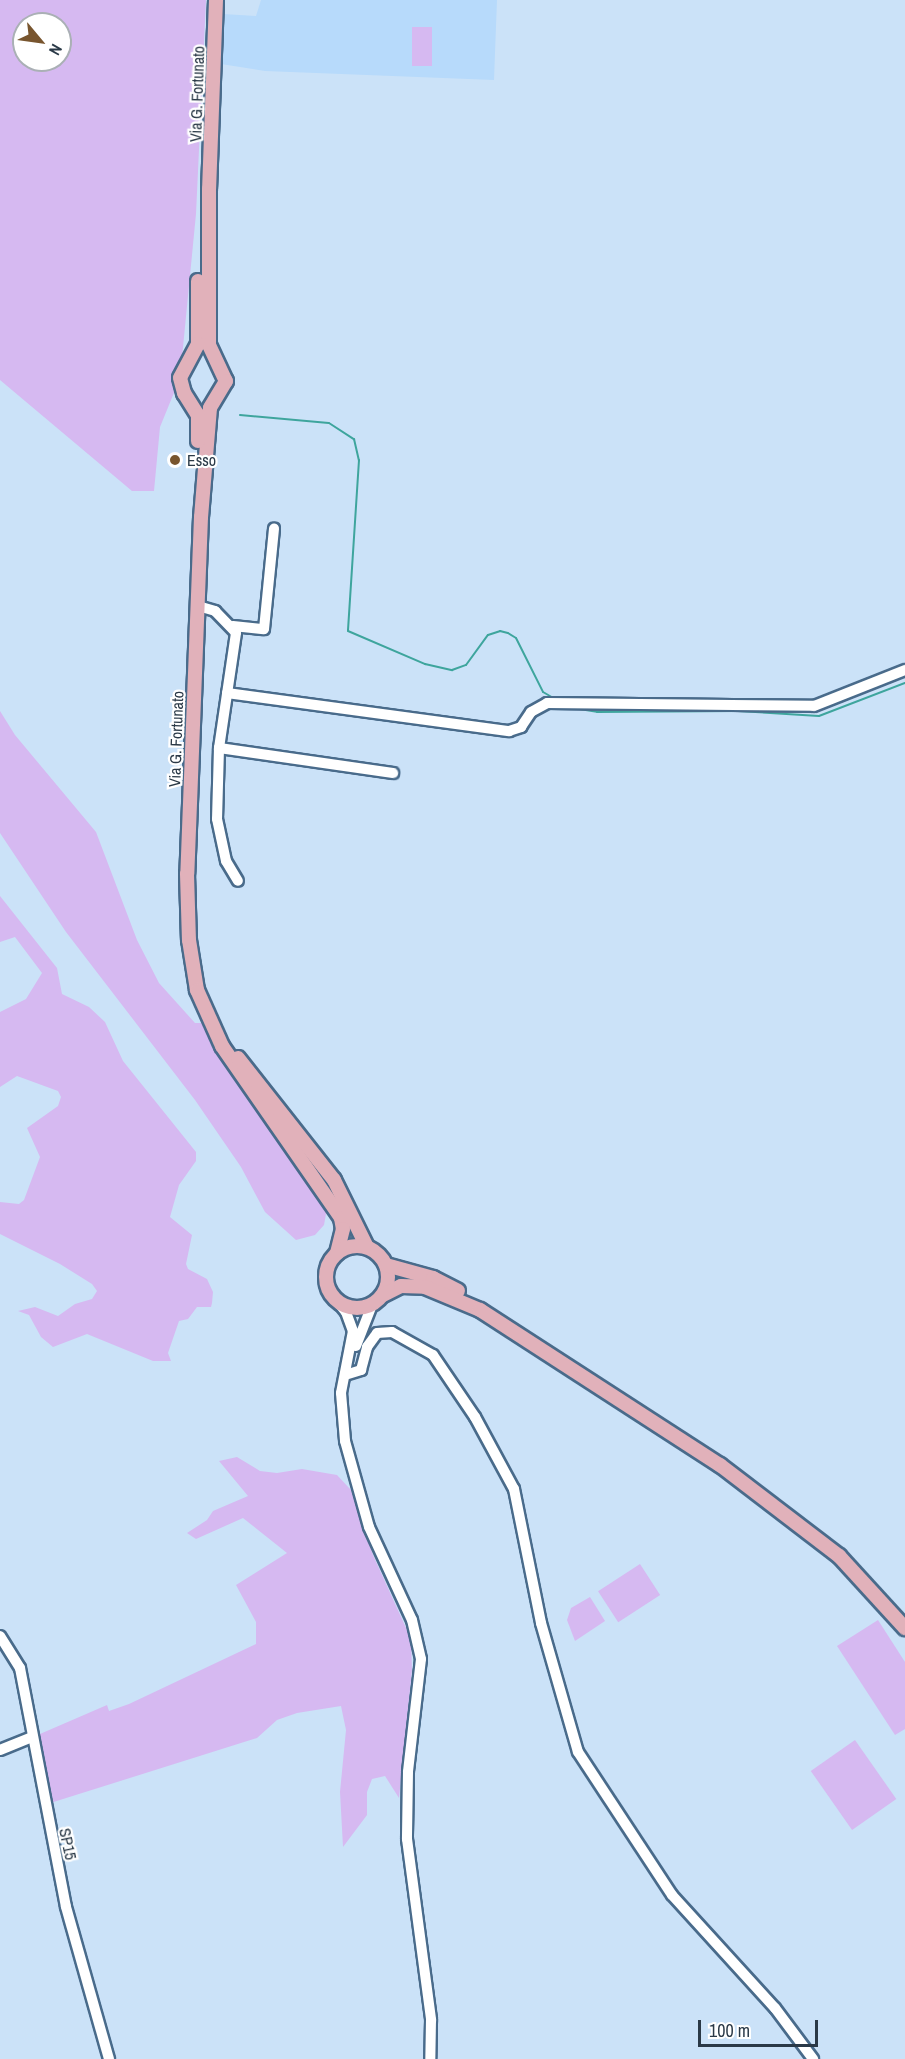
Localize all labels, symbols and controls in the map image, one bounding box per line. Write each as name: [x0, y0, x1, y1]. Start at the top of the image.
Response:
north arrow: [12, 12, 72, 72]
text: N: [44, 40, 68, 59]
street label: Via G. Fortunato: [186, 46, 208, 142]
place label: Esso: [187, 450, 216, 470]
marker: Esso: [168, 453, 182, 467]
street label: Via G. Fortunato: [165, 691, 187, 787]
street label: SP15: [55, 1826, 81, 1862]
scale bar: [701, 2008, 821, 2046]
text: 100 m: [709, 2018, 750, 2043]

